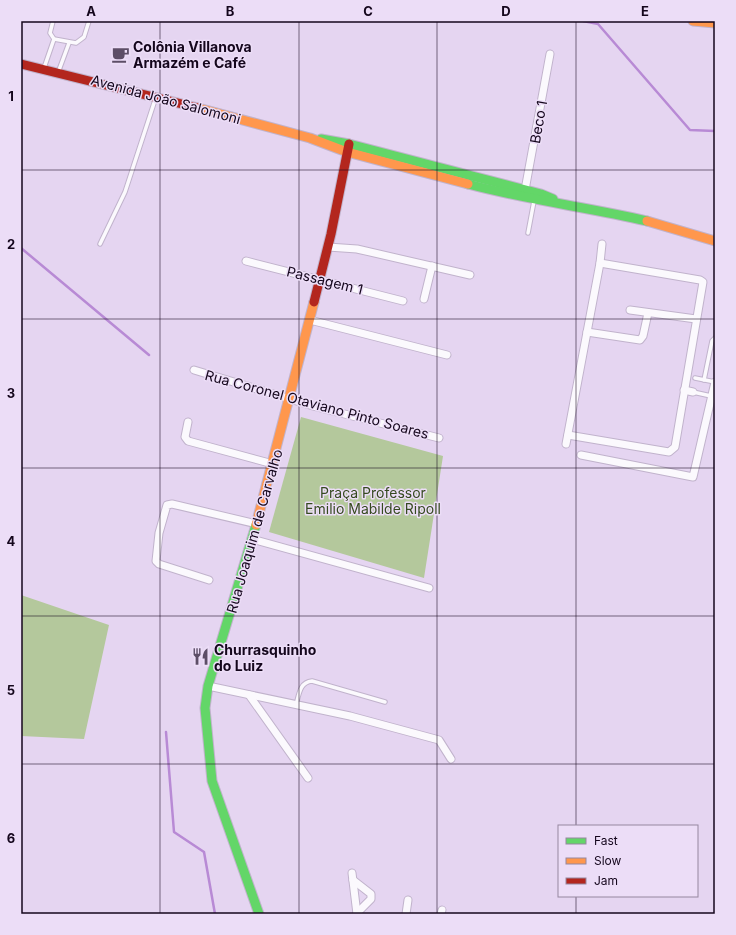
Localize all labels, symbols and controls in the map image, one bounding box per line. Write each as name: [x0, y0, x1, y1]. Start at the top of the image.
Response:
text: A: [86, 3, 96, 19]
text: B: [226, 3, 235, 19]
text: C: [363, 3, 373, 19]
text: D: [501, 3, 511, 19]
text: E: [641, 3, 649, 19]
place label: Colônia Villanova Armazém e Café: [133, 38, 252, 71]
cafe icon: Colônia Villanova Armazém e Café: [110, 44, 130, 64]
street label: Avenida João Salomoni: [89, 71, 243, 127]
text: 1: [8, 88, 14, 104]
street label: Beco 1: [526, 99, 550, 145]
text: 2: [7, 236, 15, 252]
street label: Passagem 1: [285, 262, 365, 298]
street label: Rua Coronel Otaviano Pinto Soares: [203, 366, 431, 442]
text: 3: [7, 385, 15, 401]
street label: Rua Joaquim de Carvalho: [222, 447, 286, 615]
park label: Praça Professor Emilio Mabilde Ripoll: [305, 484, 441, 517]
text: 4: [7, 533, 16, 549]
place label: Churrasquinho do Luiz: [214, 641, 317, 674]
restaurant icon: Churrasquinho do Luiz: [191, 647, 211, 667]
text: 5: [7, 682, 15, 698]
legend: [558, 825, 698, 897]
text: 6: [7, 830, 15, 846]
text: Fast: [594, 833, 618, 848]
text: Slow: [594, 853, 622, 868]
text: Jam: [594, 873, 618, 888]

